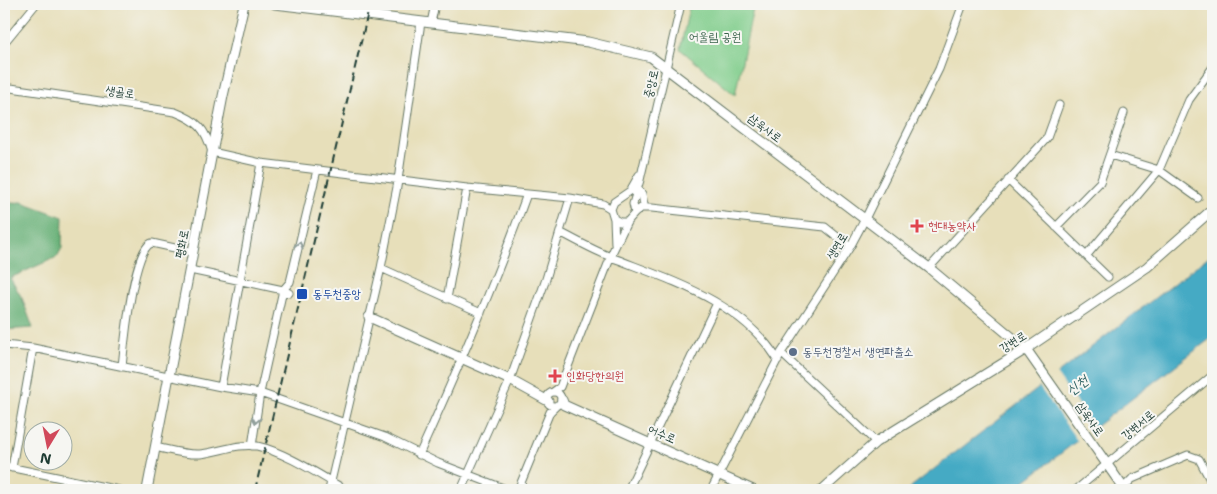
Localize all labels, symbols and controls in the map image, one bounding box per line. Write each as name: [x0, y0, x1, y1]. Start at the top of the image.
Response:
park label: 어울림 공원: [689, 29, 741, 45]
street label: 중앙로: [640, 68, 662, 100]
street label: 생골로: [105, 82, 135, 102]
street label: 삼육사로: [745, 110, 785, 146]
place label: 현대농약사: [928, 218, 976, 234]
marker: 현대농약사: [910, 219, 924, 233]
street label: 평화로: [171, 228, 193, 260]
street label: 생연로: [823, 229, 851, 263]
one-way arrow: [293, 241, 304, 250]
place label: 동두천중앙: [313, 286, 361, 302]
marker: 동두천중앙: [295, 287, 309, 301]
street label: 강변로: [996, 328, 1030, 356]
place label: 동두천경찰서 생연파출소: [803, 344, 913, 360]
marker: 동두천경찰서 생연파출소: [787, 346, 799, 358]
place label: 인화당한의원: [566, 368, 624, 384]
marker: 인화당한의원: [548, 369, 562, 383]
water label: 신천: [1063, 370, 1093, 399]
street label: 삼육사로: [1072, 399, 1108, 439]
street label: 강변서로: [1118, 406, 1158, 444]
one-way arrow: [252, 415, 262, 424]
street label: 어수로: [646, 421, 678, 447]
north arrow: [22, 422, 72, 472]
text: N: [39, 449, 53, 469]

